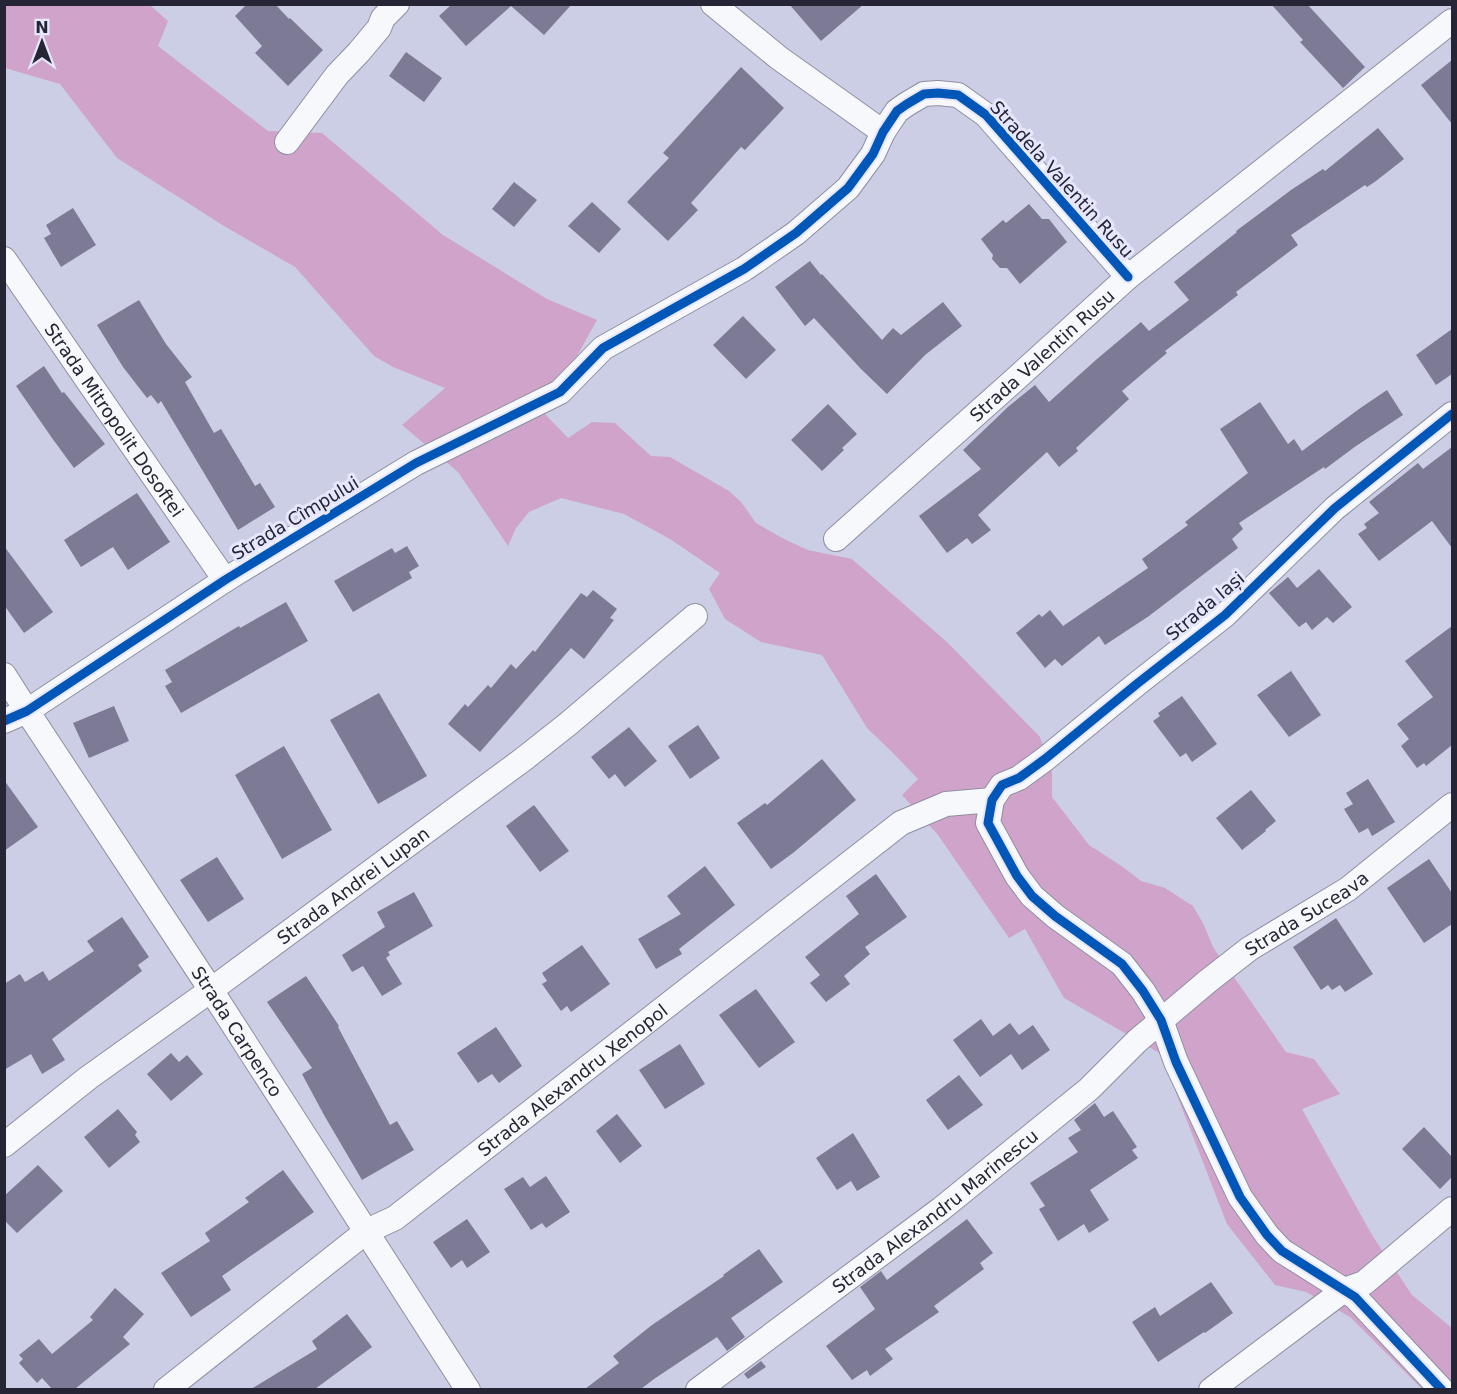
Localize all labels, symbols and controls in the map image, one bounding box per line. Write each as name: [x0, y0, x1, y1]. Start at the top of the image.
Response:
north arrow: [12, 12, 72, 72]
text: N: [35, 18, 49, 37]
street label: Stradela Valentin Rusu: [986, 96, 1138, 262]
street label: Strada Valentin Rusu: [965, 284, 1118, 426]
street label: Strada Mitropolit Dosoftei: [41, 319, 189, 521]
street label: Strada Cîmpului: [228, 472, 362, 564]
street label: Strada Iași: [1162, 567, 1248, 645]
street label: Strada Andrei Lupan: [272, 822, 433, 948]
street label: Strada Suceava: [1241, 867, 1372, 960]
street label: Strada Carpenco: [188, 962, 287, 1100]
street label: Strada Alexandru Xenopol: [473, 999, 671, 1160]
street label: Strada Alexandru Marinescu: [828, 1124, 1042, 1297]

